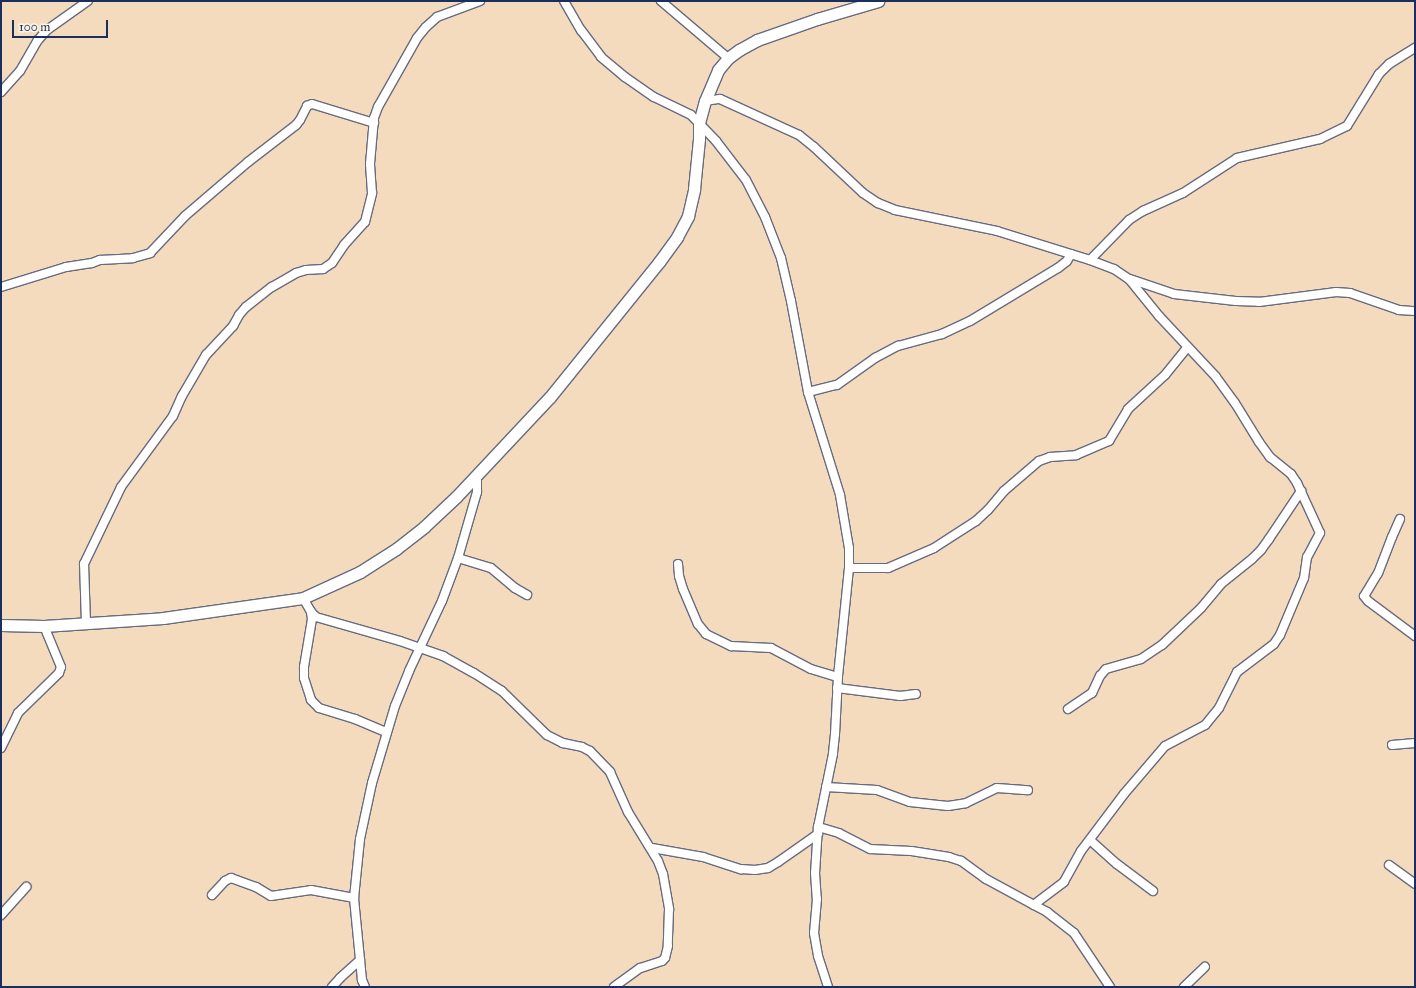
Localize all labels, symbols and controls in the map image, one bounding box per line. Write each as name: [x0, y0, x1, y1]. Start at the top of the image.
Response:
scale bar: [14, 12, 110, 38]
text: 100 m: [19, 20, 50, 34]

